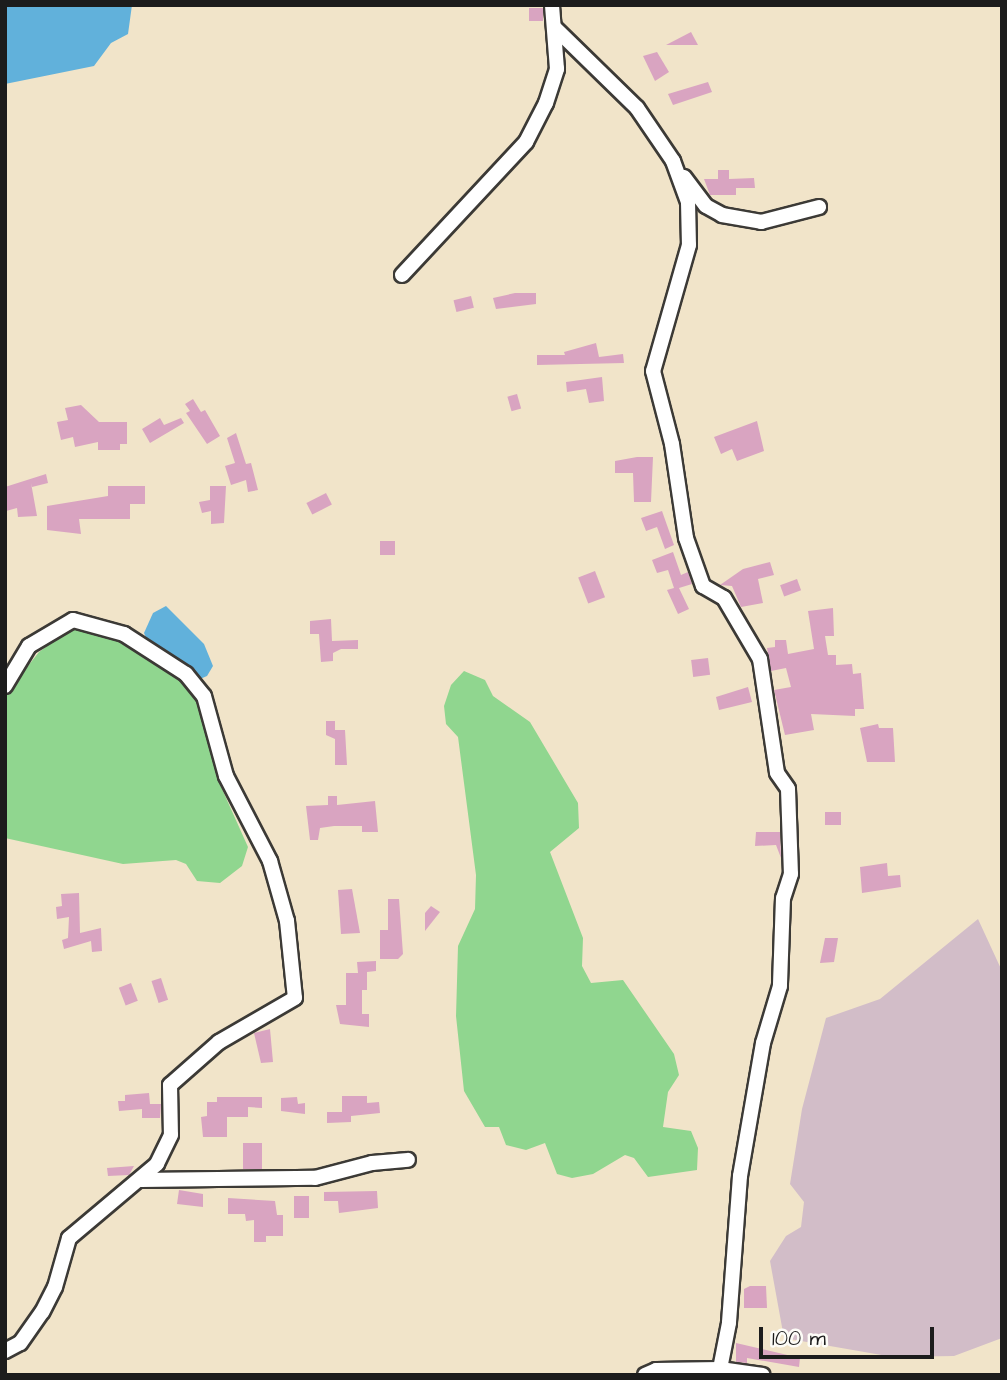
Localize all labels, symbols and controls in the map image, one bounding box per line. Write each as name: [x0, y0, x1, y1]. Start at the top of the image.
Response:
scale bar: [762, 1314, 937, 1358]
text: 100 m: [772, 1324, 826, 1353]

